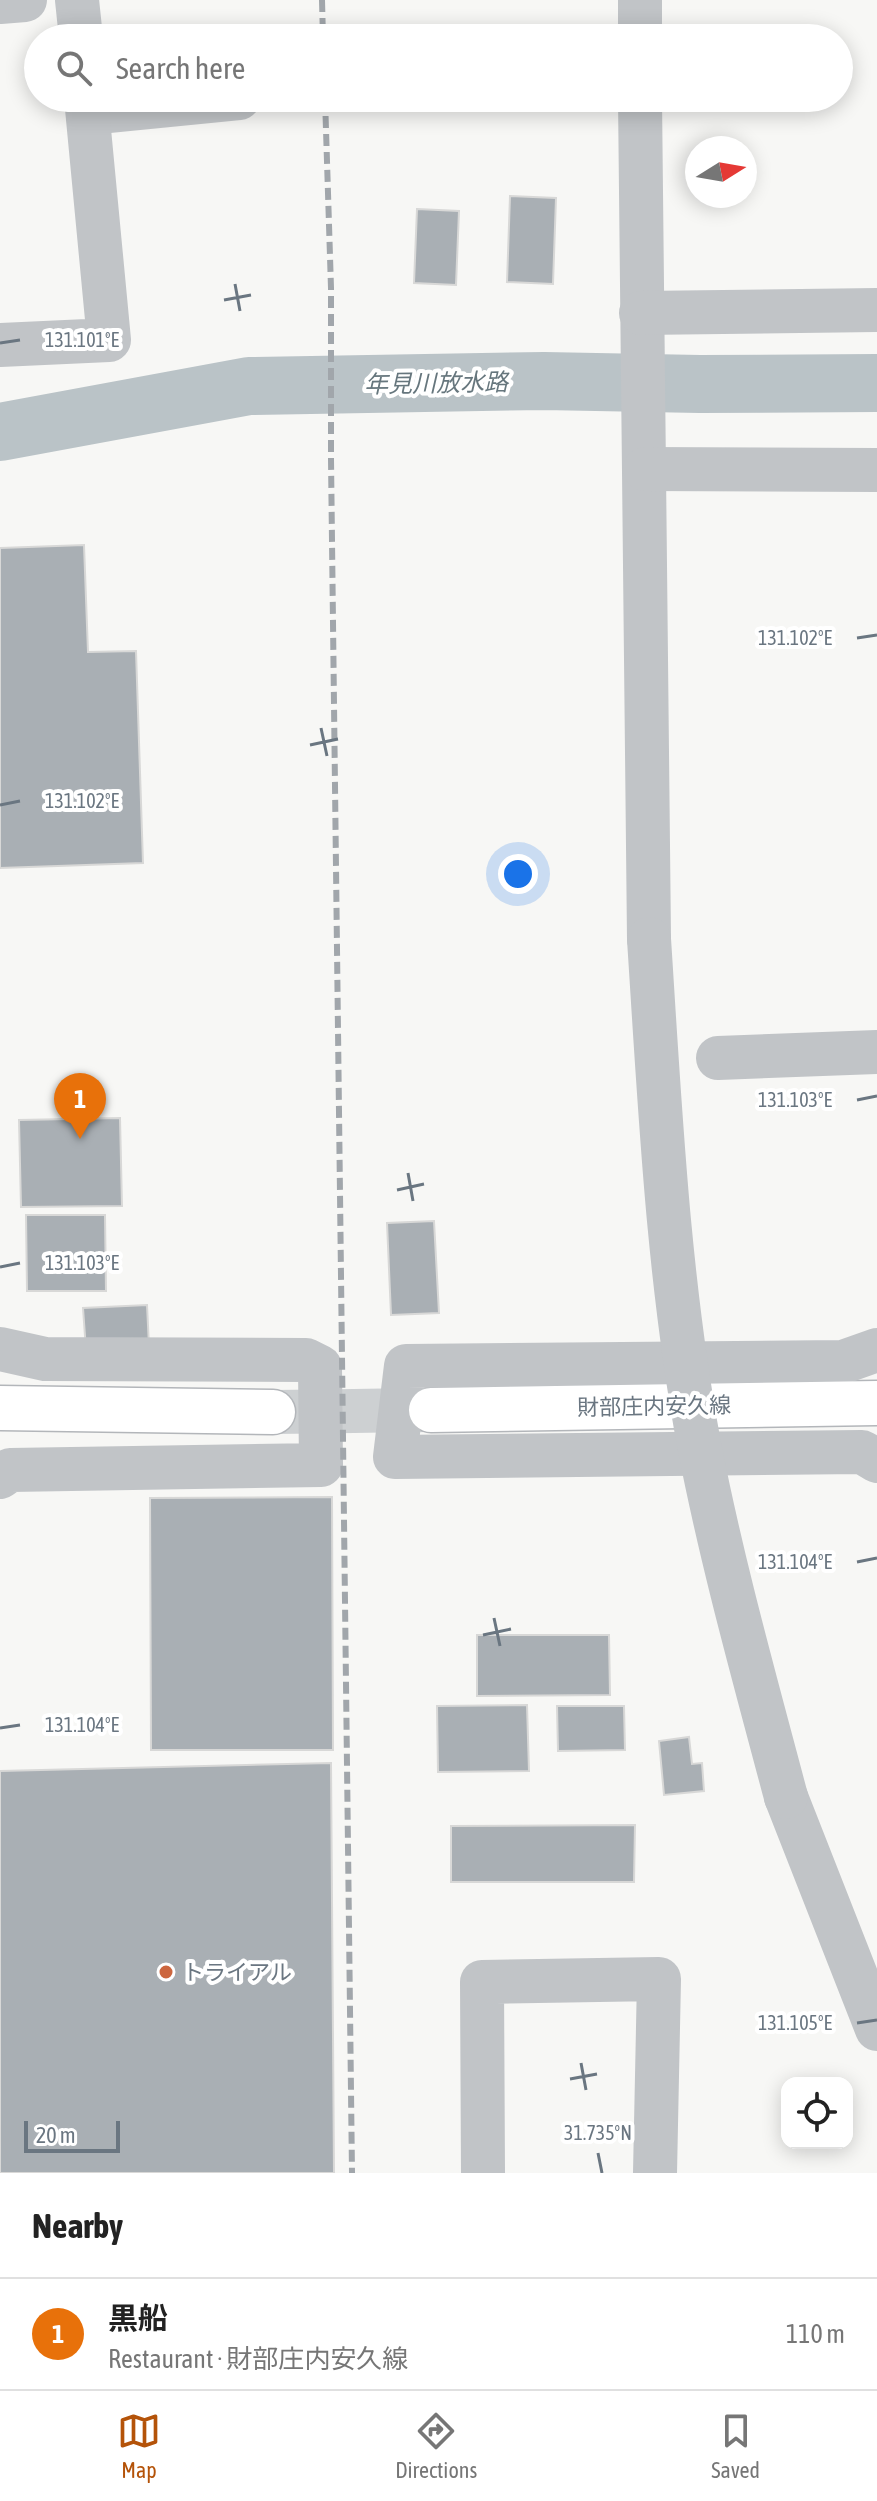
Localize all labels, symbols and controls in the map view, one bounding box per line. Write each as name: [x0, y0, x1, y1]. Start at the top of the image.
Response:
search box: [24, 24, 853, 112]
icon: search: [52, 46, 96, 90]
text: Search here: [116, 51, 245, 85]
north arrow: [685, 136, 757, 208]
text: 131.101°E: [45, 328, 119, 351]
water label: 年見川放水路: [364, 368, 510, 398]
text: 131.102°E: [758, 626, 832, 649]
text: 131.102°E: [45, 789, 119, 812]
your location: [498, 854, 538, 894]
pin: 1: [54, 1073, 106, 1139]
text: 131.103°E: [758, 1088, 832, 1111]
text: 131.103°E: [45, 1251, 119, 1274]
street label: 財部庄内安久線: [577, 1392, 731, 1420]
text: 131.104°E: [758, 1550, 832, 1573]
text: 131.104°E: [45, 1713, 119, 1736]
place label: トライアル: [182, 1959, 292, 1985]
marker: トライアル: [157, 1963, 175, 1981]
text: 131.105°E: [758, 2011, 832, 2034]
map controls: [781, 2077, 853, 2149]
button: locate: [781, 2077, 853, 2149]
scale bar: [24, 2117, 120, 2153]
text: 31.735°N: [564, 2121, 632, 2144]
text: 20 m: [36, 2122, 76, 2148]
text: Nearby: [32, 2206, 123, 2245]
text: 黒船: [108, 2301, 168, 2335]
text: 1: [52, 2319, 64, 2349]
text: 110 m: [786, 2319, 845, 2349]
text: Restaurant · 財部庄内安久線: [108, 2344, 408, 2374]
tab: Map: [117, 2409, 161, 2483]
tab: Directions: [395, 2409, 477, 2483]
tab: Saved: [711, 2409, 760, 2483]

